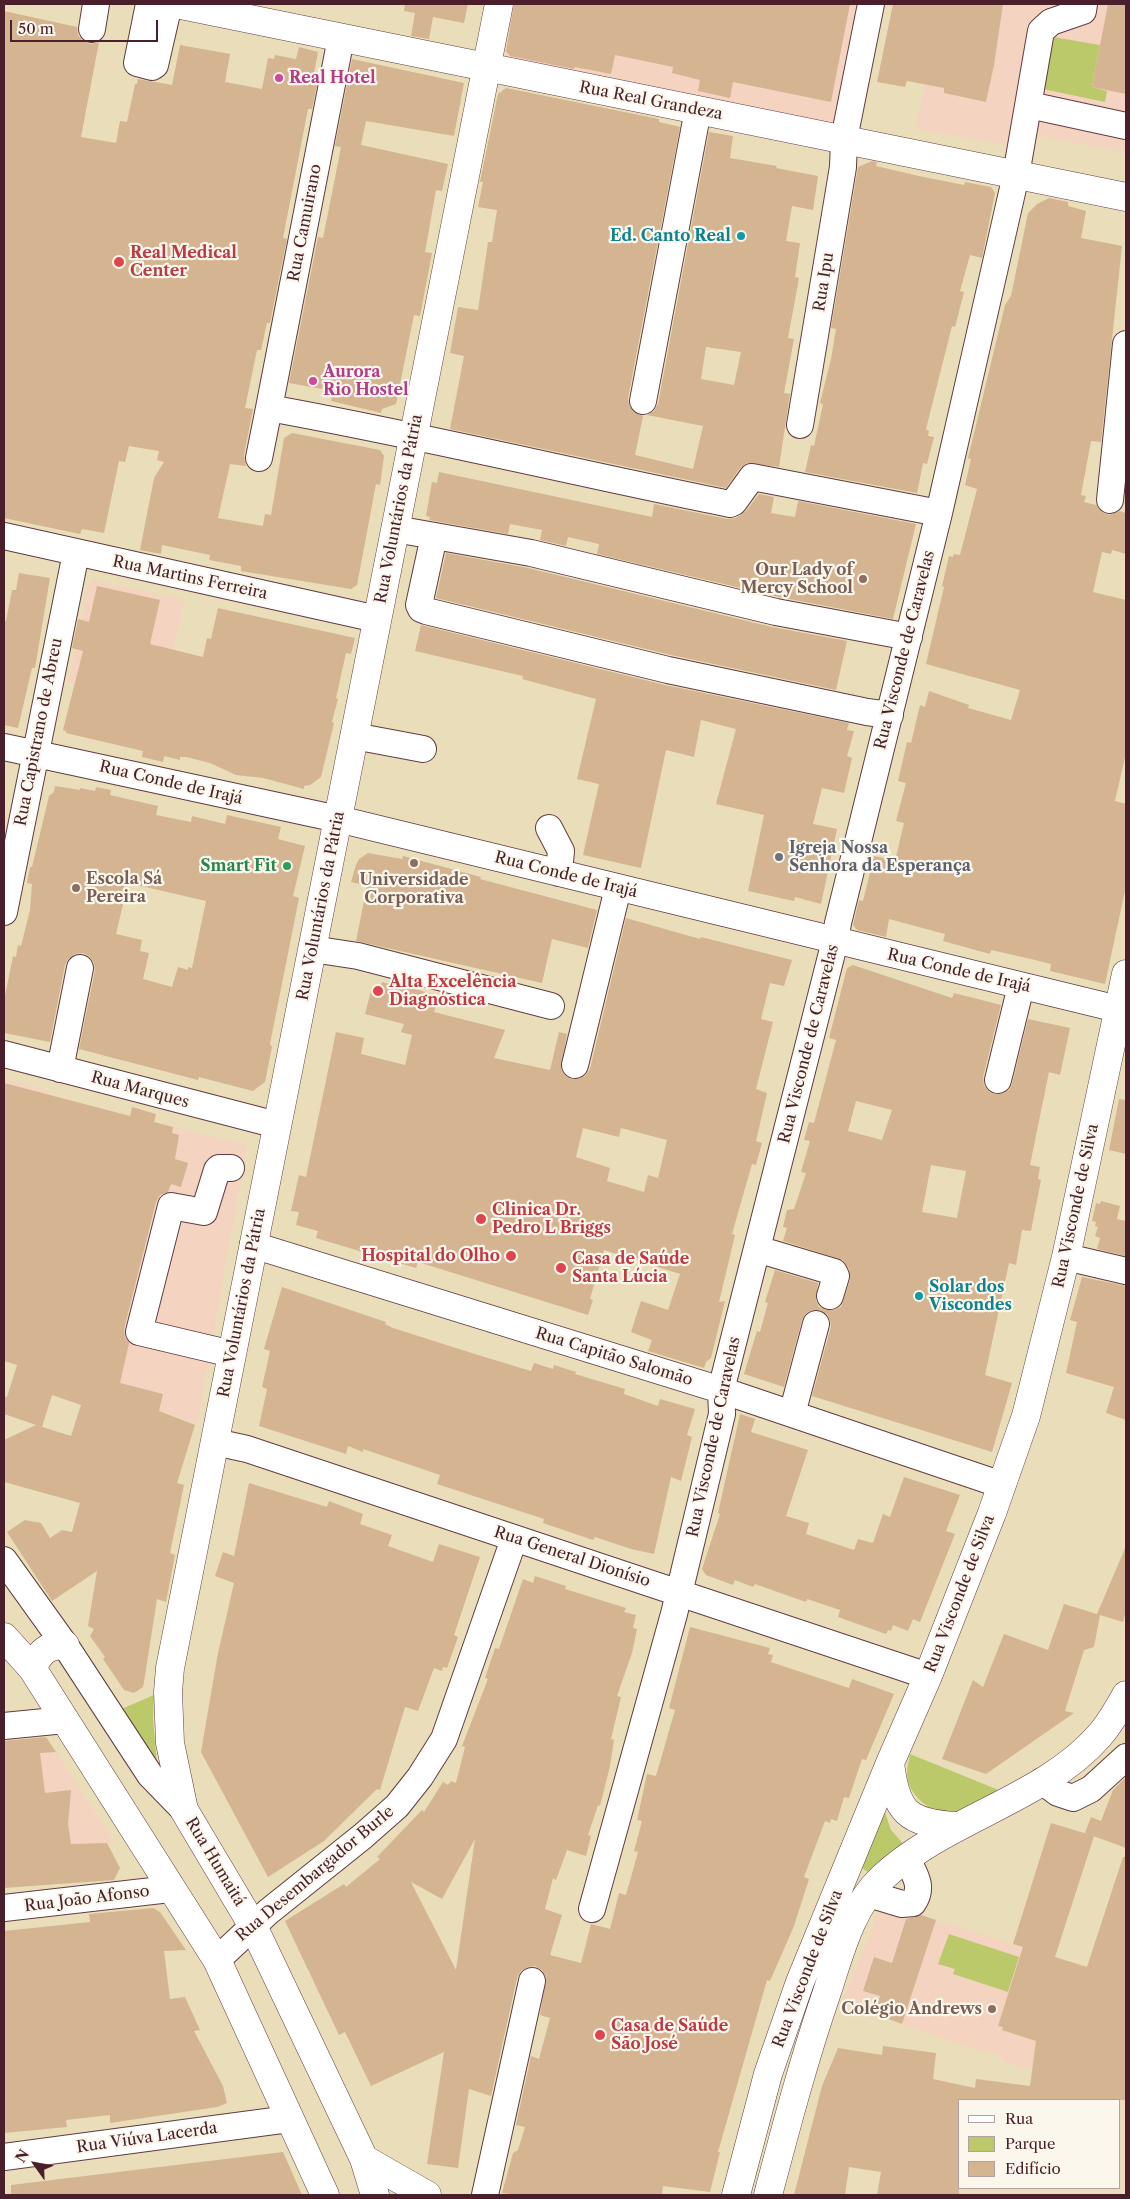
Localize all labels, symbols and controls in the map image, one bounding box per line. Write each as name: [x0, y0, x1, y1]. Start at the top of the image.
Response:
scale bar: [12, 10, 160, 42]
text: 50 m: [18, 19, 54, 38]
place label: Real Hotel: [289, 68, 376, 88]
marker: Real Hotel: [273, 72, 285, 84]
street label: Rua Real Grandeza: [578, 78, 724, 124]
street label: Rua Camuirano: [284, 162, 326, 284]
place label: Ed. Canto Real: [610, 226, 731, 246]
marker: Ed. Canto Real: [735, 230, 747, 242]
place label: Real Medical Center: [130, 243, 237, 281]
street label: Rua Ipu: [810, 251, 838, 313]
marker: Real Medical Center: [112, 255, 126, 269]
place label: Aurora Rio Hostel: [323, 362, 409, 400]
marker: Aurora Rio Hostel: [307, 375, 319, 387]
street label: Rua Voluntários da Pátria: [371, 413, 427, 605]
street label: Rua Visconde de Caravelas: [871, 548, 939, 752]
street label: Rua Martins Ferreira: [111, 552, 269, 604]
place label: Our Lady of Mercy School: [741, 560, 853, 598]
marker: Our Lady of Mercy School: [857, 573, 869, 585]
street label: Rua Capistrano de Abreu: [11, 636, 67, 828]
street label: Rua Conde de Irajá: [97, 757, 245, 809]
street label: Rua Voluntários da Pátria: [293, 810, 349, 1002]
place label: Igreja Nossa Senhora da Esperança: [789, 838, 971, 876]
street label: Rua Conde de Irajá: [493, 848, 639, 902]
marker: Igreja Nossa Senhora da Esperança: [773, 851, 785, 863]
place label: Smart Fit: [200, 856, 277, 876]
marker: Universidade Corporativa: [408, 857, 420, 869]
marker: Smart Fit: [281, 860, 293, 872]
place label: Escola Sá Pereira: [86, 869, 162, 907]
place label: Universidade Corporativa: [359, 870, 469, 908]
marker: Escola Sá Pereira: [70, 882, 82, 894]
street label: Rua Visconde de Caravelas: [775, 942, 843, 1146]
street label: Rua Conde de Irajá: [885, 945, 1033, 997]
place label: Alta Excelência Diagnóstica: [389, 972, 517, 1010]
marker: Alta Excelência Diagnóstica: [371, 984, 385, 998]
street label: Rua Marques: [89, 1068, 191, 1112]
street label: Rua Visconde de Silva: [1049, 1122, 1103, 1290]
place label: Clinica Dr. Pedro L Briggs: [492, 1200, 611, 1238]
street label: Rua Voluntários da Pátria: [214, 1207, 270, 1399]
marker: Clinica Dr. Pedro L Briggs: [474, 1212, 488, 1226]
place label: Hospital do Olho: [361, 1246, 500, 1266]
marker: Hospital do Olho: [504, 1249, 518, 1263]
place label: Casa de Saúde Santa Lúcia: [572, 1249, 689, 1287]
marker: Casa de Saúde Santa Lúcia: [554, 1261, 568, 1275]
place label: Solar dos Viscondes: [929, 1277, 1012, 1315]
marker: Solar dos Viscondes: [913, 1290, 925, 1302]
street label: Rua Capitão Salomão: [533, 1324, 695, 1390]
street label: Rua Visconde de Caravelas: [683, 1335, 745, 1539]
street label: Rua Visconde de Silva: [921, 1512, 999, 1676]
street label: Rua General Dionísio: [491, 1523, 653, 1591]
street label: Rua Desembargador Burle: [232, 1802, 398, 1946]
street label: Rua Humaitá: [181, 1814, 249, 1910]
street label: Rua João Afonso: [23, 1882, 151, 1916]
street label: Rua Visconde de Silva: [769, 1887, 847, 2051]
place label: Colégio Andrews: [841, 1999, 982, 2019]
marker: Colégio Andrews: [986, 2003, 998, 2015]
place label: Casa de Saúde São José: [611, 2016, 728, 2054]
marker: Casa de Saúde São José: [593, 2028, 607, 2042]
legend: [958, 2099, 1120, 2189]
text: Rua: [1005, 2109, 1033, 2128]
street label: Rua Viúva Lacerda: [75, 2119, 219, 2157]
text: Parque: [1005, 2134, 1055, 2153]
north arrow: [10, 2139, 60, 2189]
text: N: [11, 2146, 33, 2166]
text: Edifício: [1005, 2159, 1061, 2178]

